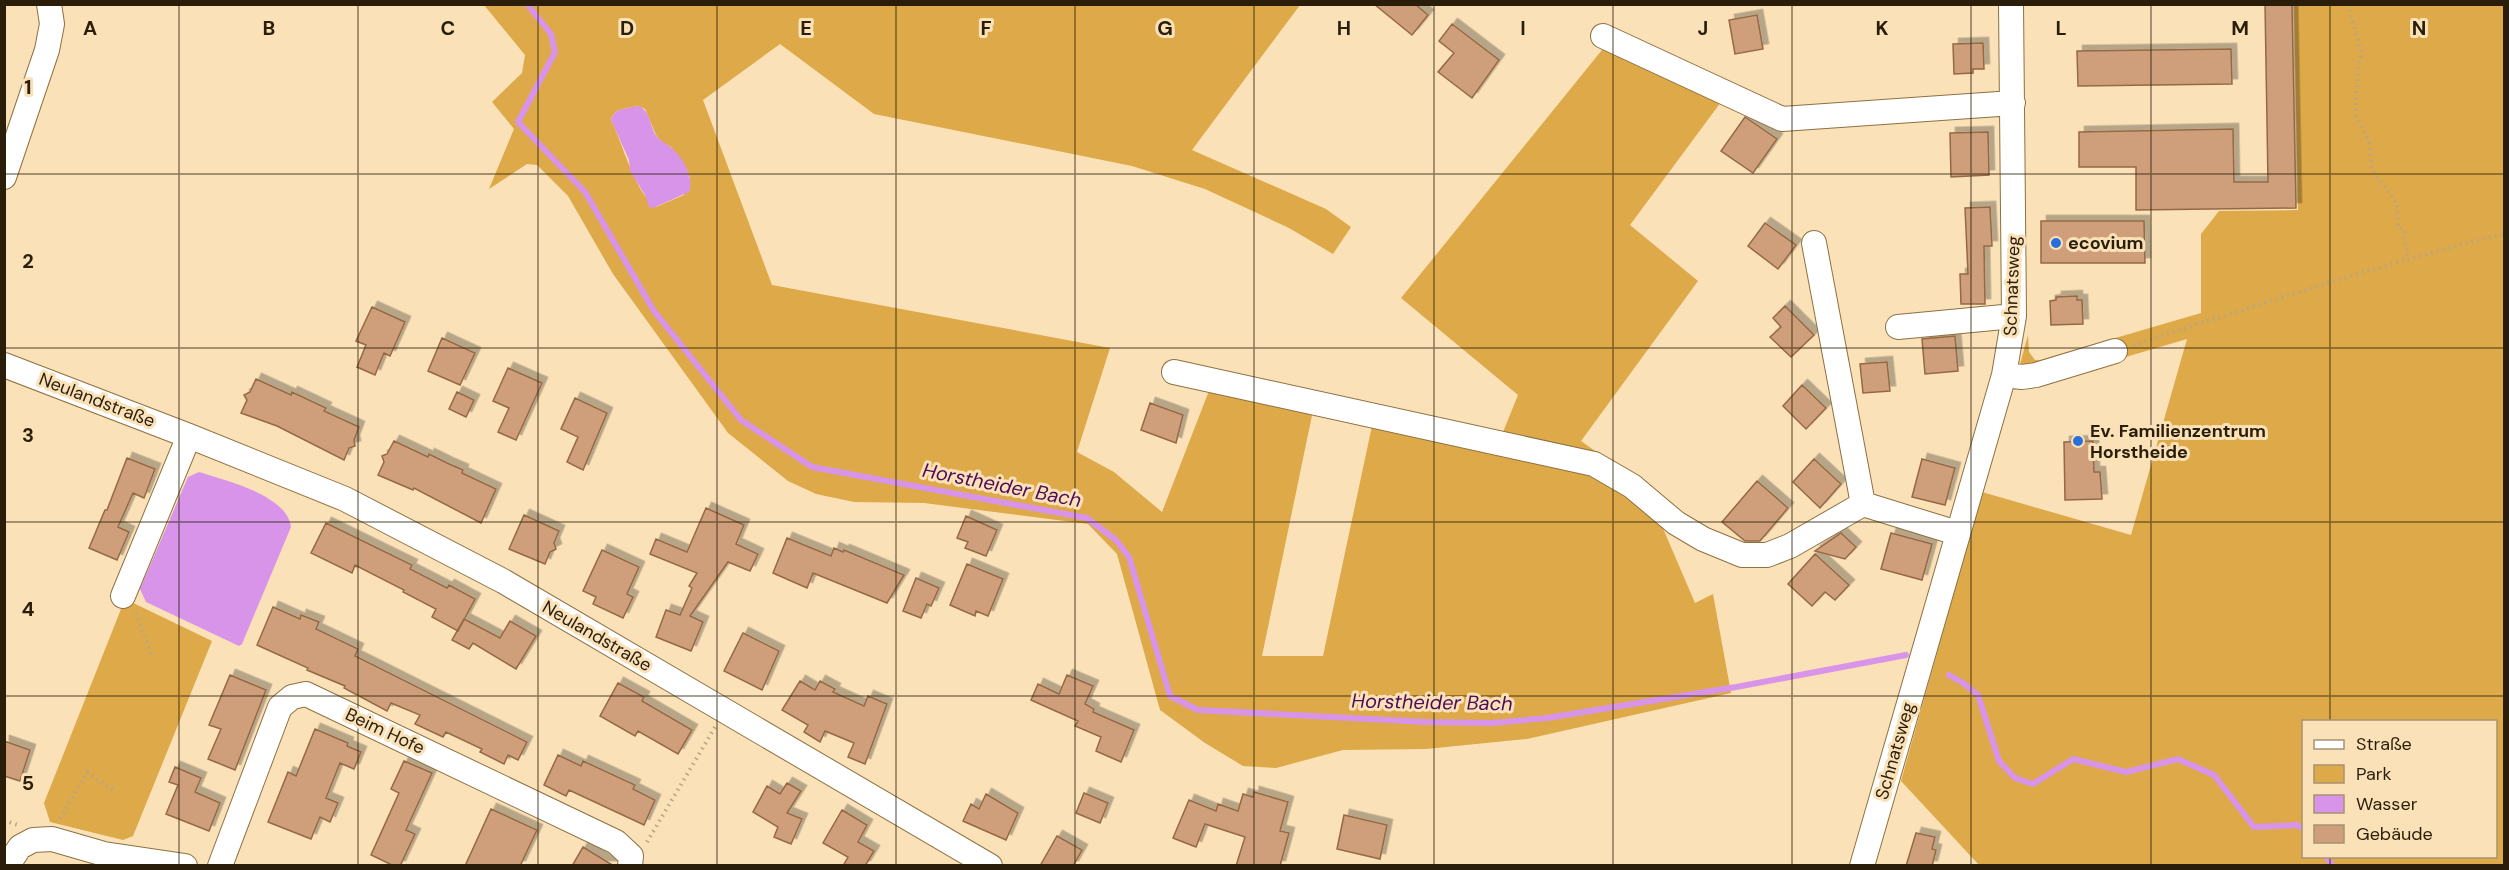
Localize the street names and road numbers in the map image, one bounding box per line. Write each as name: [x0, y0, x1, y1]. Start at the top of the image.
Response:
street label: Schnatsweg: [1998, 235, 2026, 337]
street label: Neulandstraße: [36, 367, 158, 433]
street label: Neulandstraße: [538, 595, 656, 677]
street label: Schnatsweg: [1870, 699, 1920, 803]
street label: Beim Hofe: [341, 702, 429, 760]

